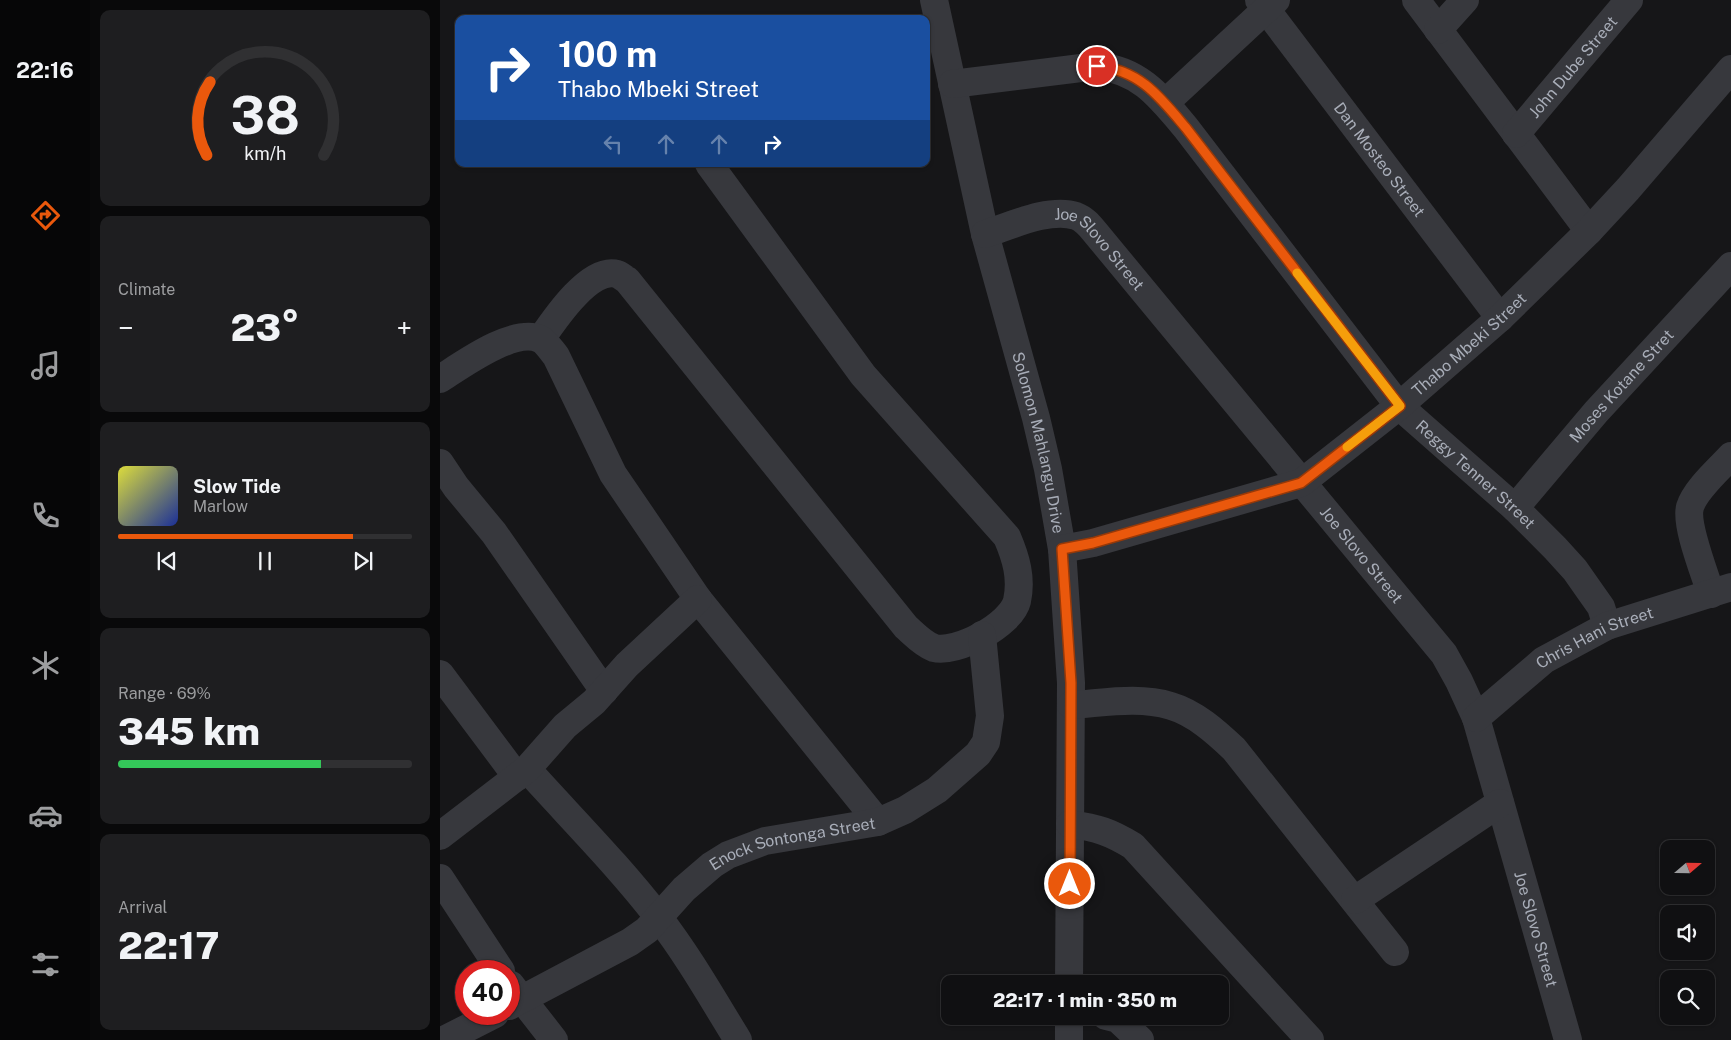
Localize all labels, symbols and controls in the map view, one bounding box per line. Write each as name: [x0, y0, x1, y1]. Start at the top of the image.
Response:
street label: John Dube Street: [1524, 12, 1621, 122]
text: 100 m: [558, 34, 657, 75]
icon: right: [475, 35, 540, 100]
pin: [1076, 45, 1118, 87]
icon: arrive: [1083, 52, 1111, 80]
text: 22:16: [16, 57, 74, 83]
text: Thabo Mbeki Street: [558, 76, 759, 102]
text: 38: [230, 85, 300, 146]
street label: Dan Mosteo Street: [1330, 98, 1429, 220]
icon: left: [599, 130, 627, 158]
icon: ahead: [652, 130, 680, 158]
icon: ahead: [705, 130, 733, 158]
icon: right: [758, 130, 786, 158]
text: km/h: [244, 143, 286, 164]
icon: directions: [28, 198, 63, 233]
street label: Joe Slovo Street: [1054, 204, 1148, 294]
text: Climate: [118, 280, 175, 299]
street label: Thabo Mbeki Street: [1408, 288, 1530, 400]
text: 23°: [231, 305, 299, 350]
text: −: [118, 311, 134, 344]
text: +: [396, 311, 412, 344]
street label: Moses Kotane Stret: [1565, 325, 1677, 446]
icon: music: [28, 348, 63, 383]
street label: Solomon Mahlangu Drive: [1009, 350, 1069, 535]
street label: Reggy Tenner Street: [1412, 416, 1539, 532]
text: Slow Tide: [193, 475, 281, 497]
text: Marlow: [193, 497, 248, 516]
icon: phone: [28, 498, 63, 533]
street label: Joe Slovo Street: [1316, 502, 1407, 607]
icon: previous: [153, 547, 181, 575]
icon: pause: [251, 547, 279, 575]
icon: next: [349, 547, 377, 575]
street label: Chris Hani Street: [1532, 603, 1655, 672]
icon: climate: [28, 648, 63, 683]
text: Range · 69%: [118, 684, 211, 703]
text: 345 km: [118, 709, 260, 754]
icon: car: [28, 798, 63, 833]
street label: Enock Sontonga Street: [706, 813, 877, 874]
north arrow: [1660, 840, 1715, 895]
map controls: [1660, 840, 1715, 1025]
position arrow: [1043, 857, 1095, 909]
street label: Joe Slovo Street: [1511, 869, 1562, 989]
text: Arrival: [118, 898, 167, 917]
button: sound: [1660, 905, 1715, 960]
text: 22:17: [118, 923, 220, 968]
icon: filters: [28, 947, 63, 982]
speed limit sign: 40: [455, 960, 520, 1025]
button: search: [1660, 970, 1715, 1025]
text: 22:17 · 1 min · 350 m: [993, 989, 1177, 1011]

